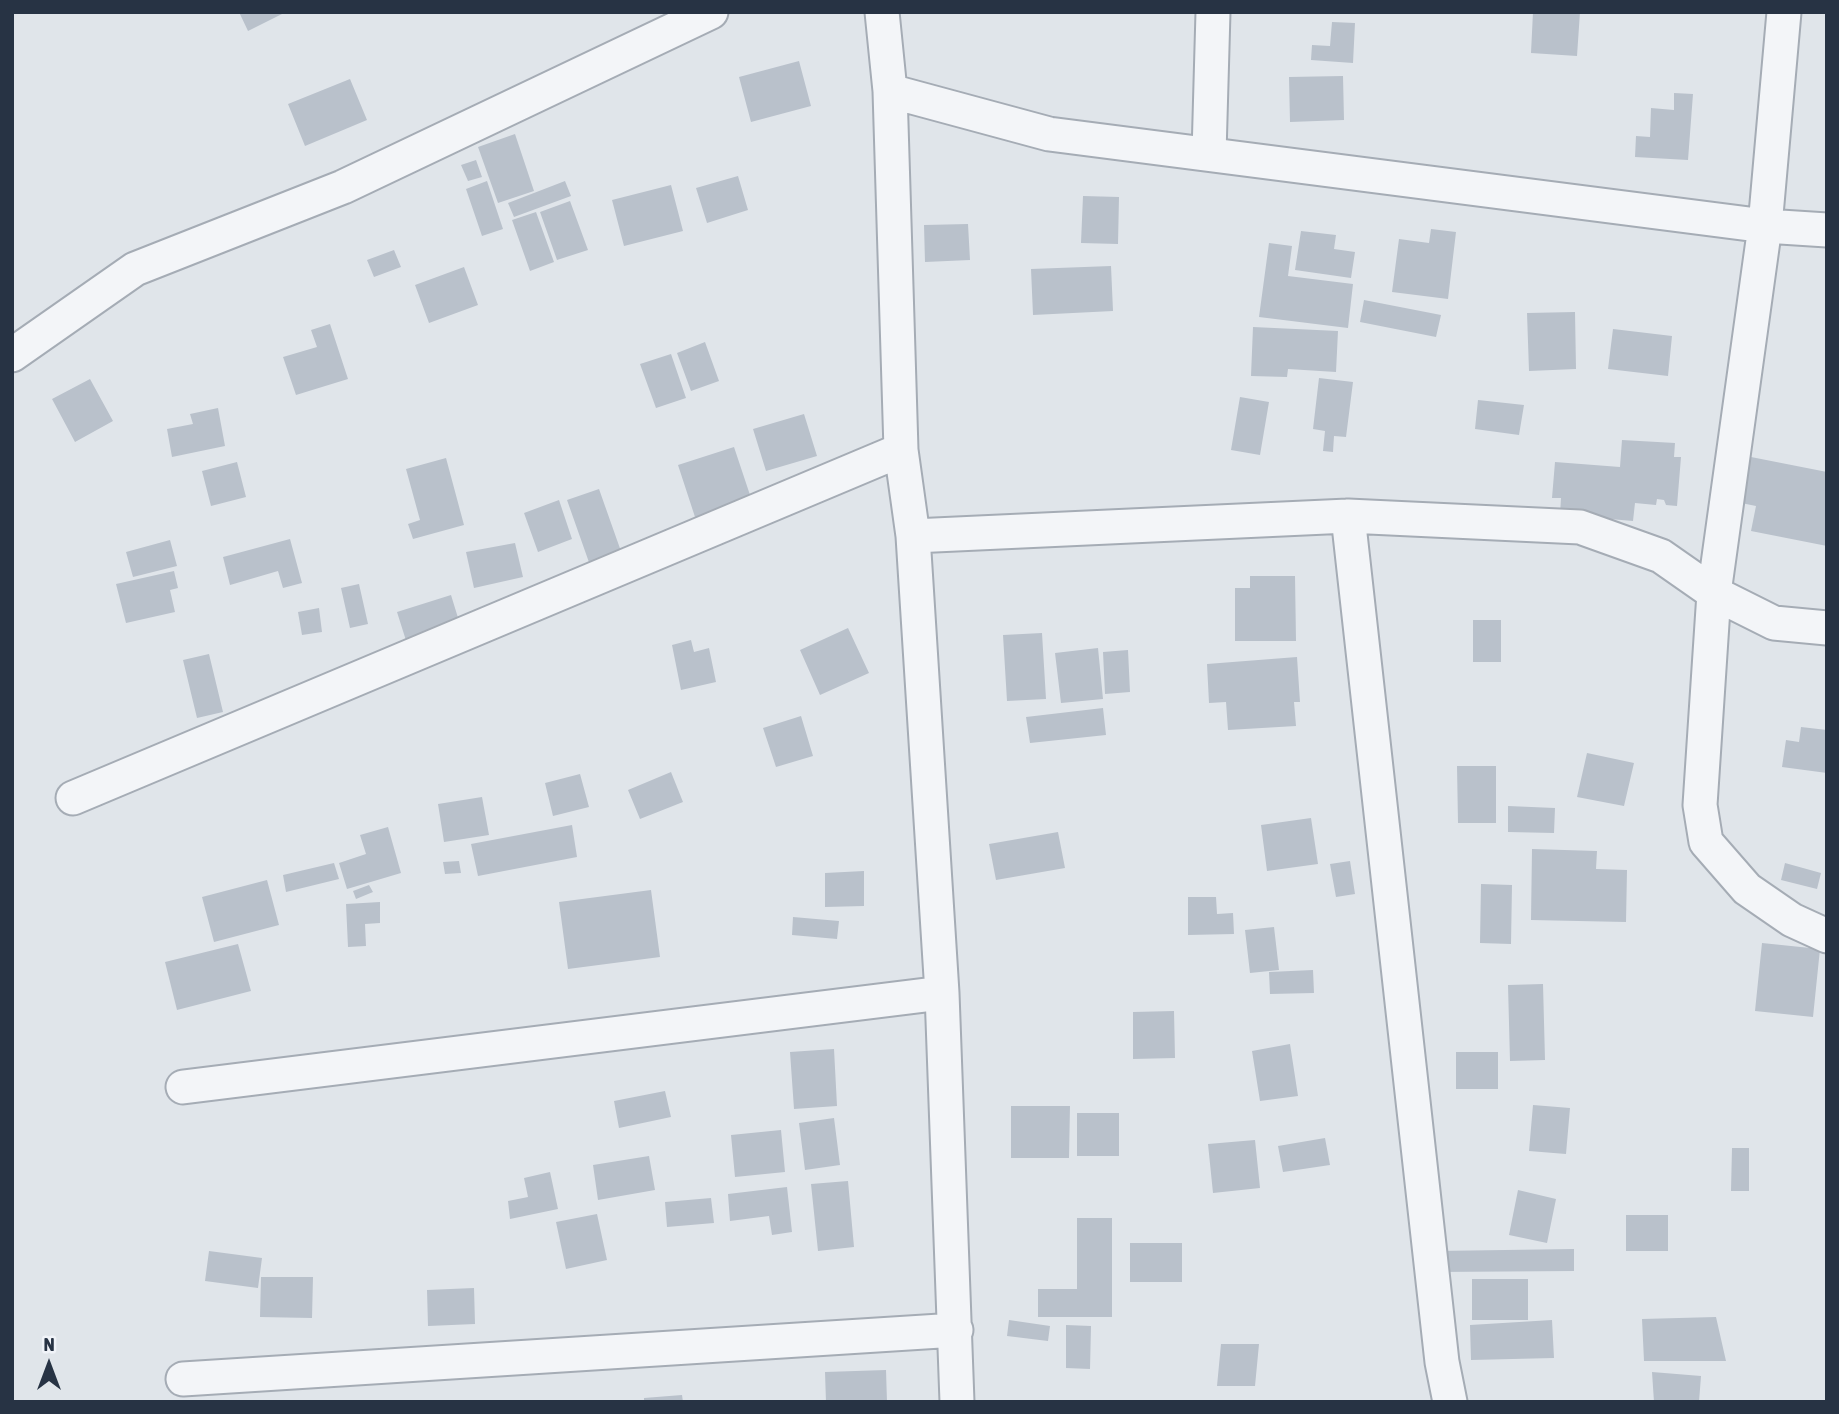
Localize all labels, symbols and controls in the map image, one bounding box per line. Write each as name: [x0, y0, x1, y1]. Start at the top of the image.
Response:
north arrow: [14, 1330, 84, 1400]
text: N: [43, 1333, 55, 1355]

